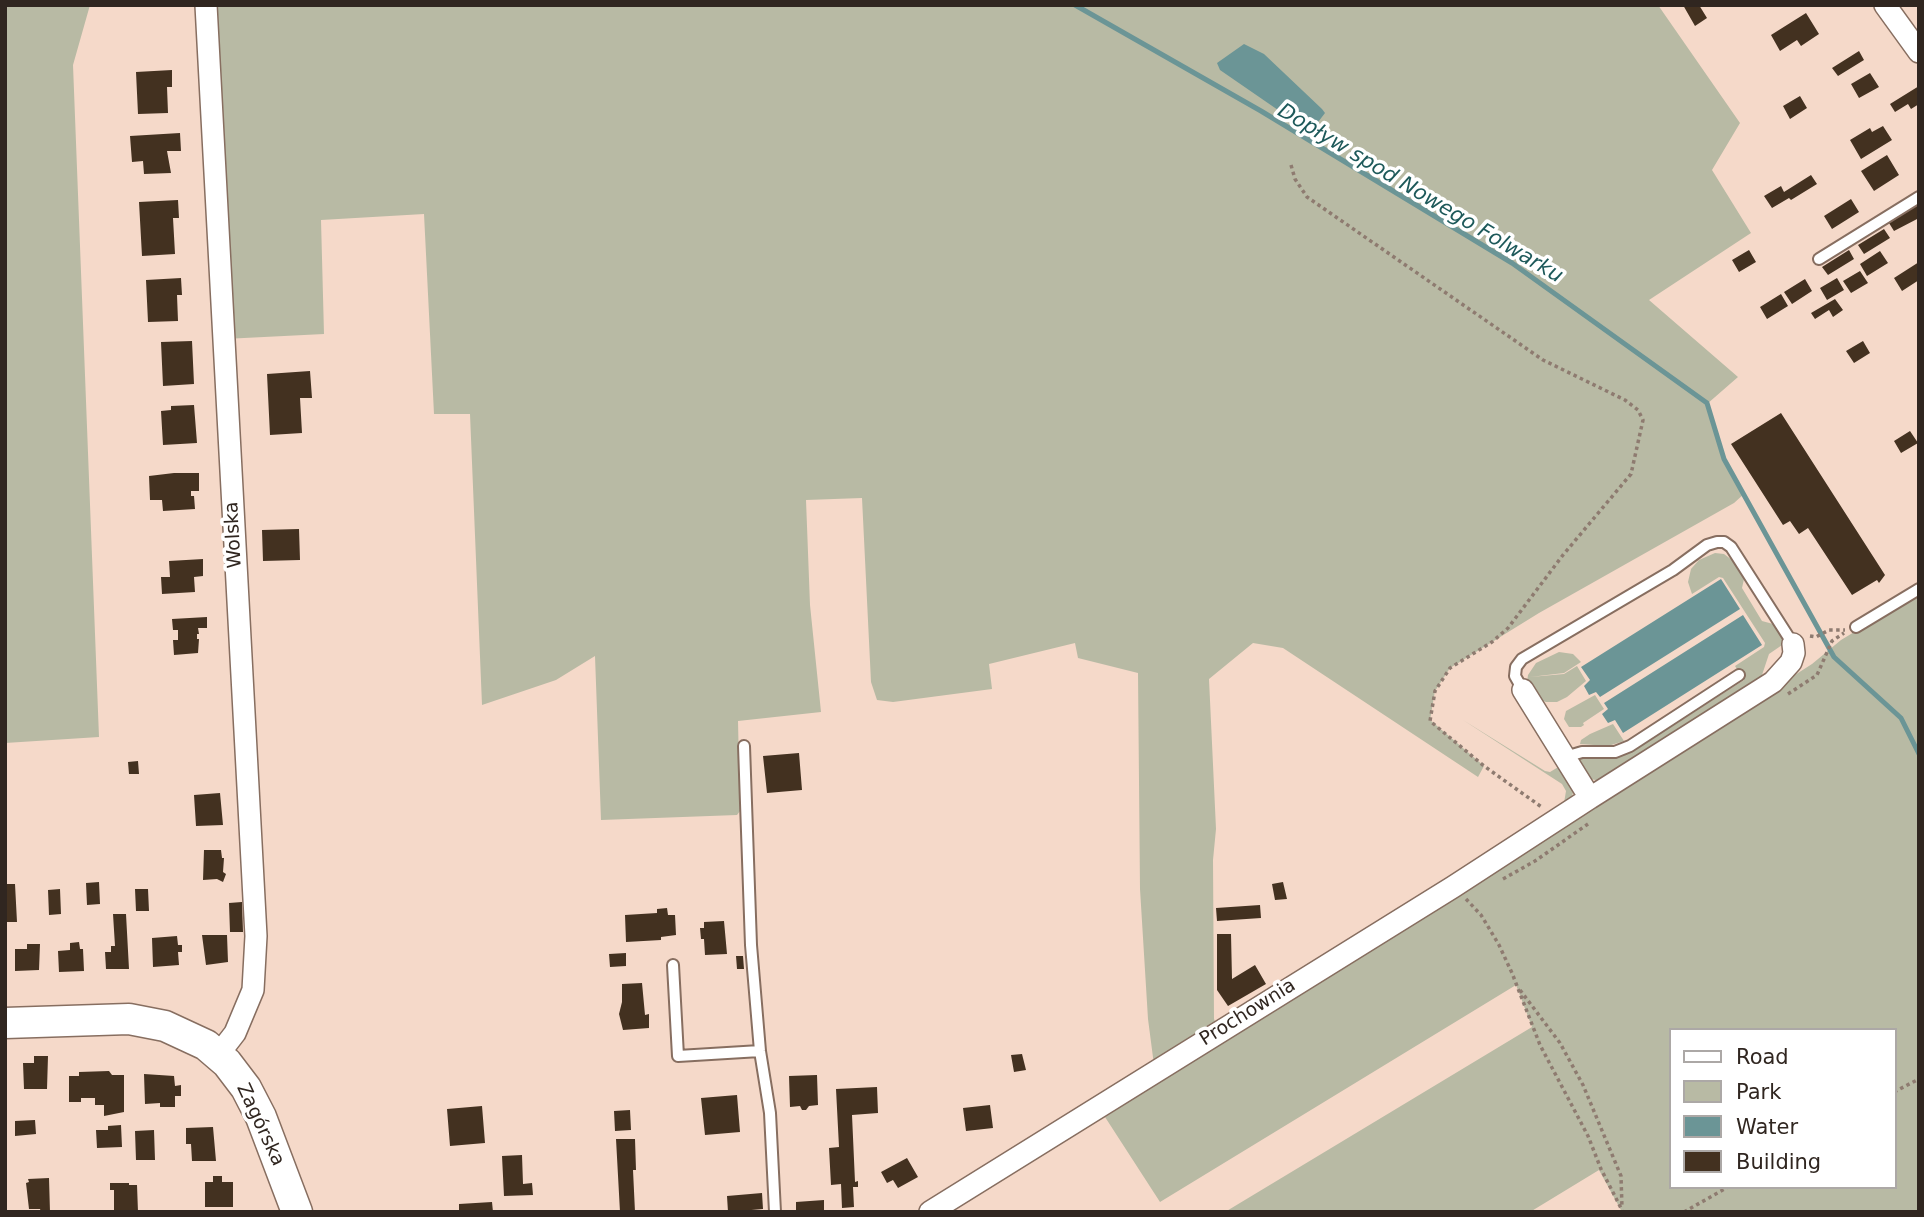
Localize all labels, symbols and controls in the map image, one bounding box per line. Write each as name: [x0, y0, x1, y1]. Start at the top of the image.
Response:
water label: Dopływ spod Nowego Folwarku: [1273, 99, 1567, 289]
street label: Wolska: [221, 501, 247, 569]
street label: Prochownia: [1196, 975, 1300, 1051]
legend: [1668, 1028, 1896, 1189]
text: Road: [1736, 1045, 1789, 1069]
street label: Zagórska: [231, 1080, 289, 1170]
text: Park: [1736, 1080, 1781, 1104]
text: Water: [1736, 1115, 1798, 1139]
text: Building: [1736, 1150, 1821, 1174]

